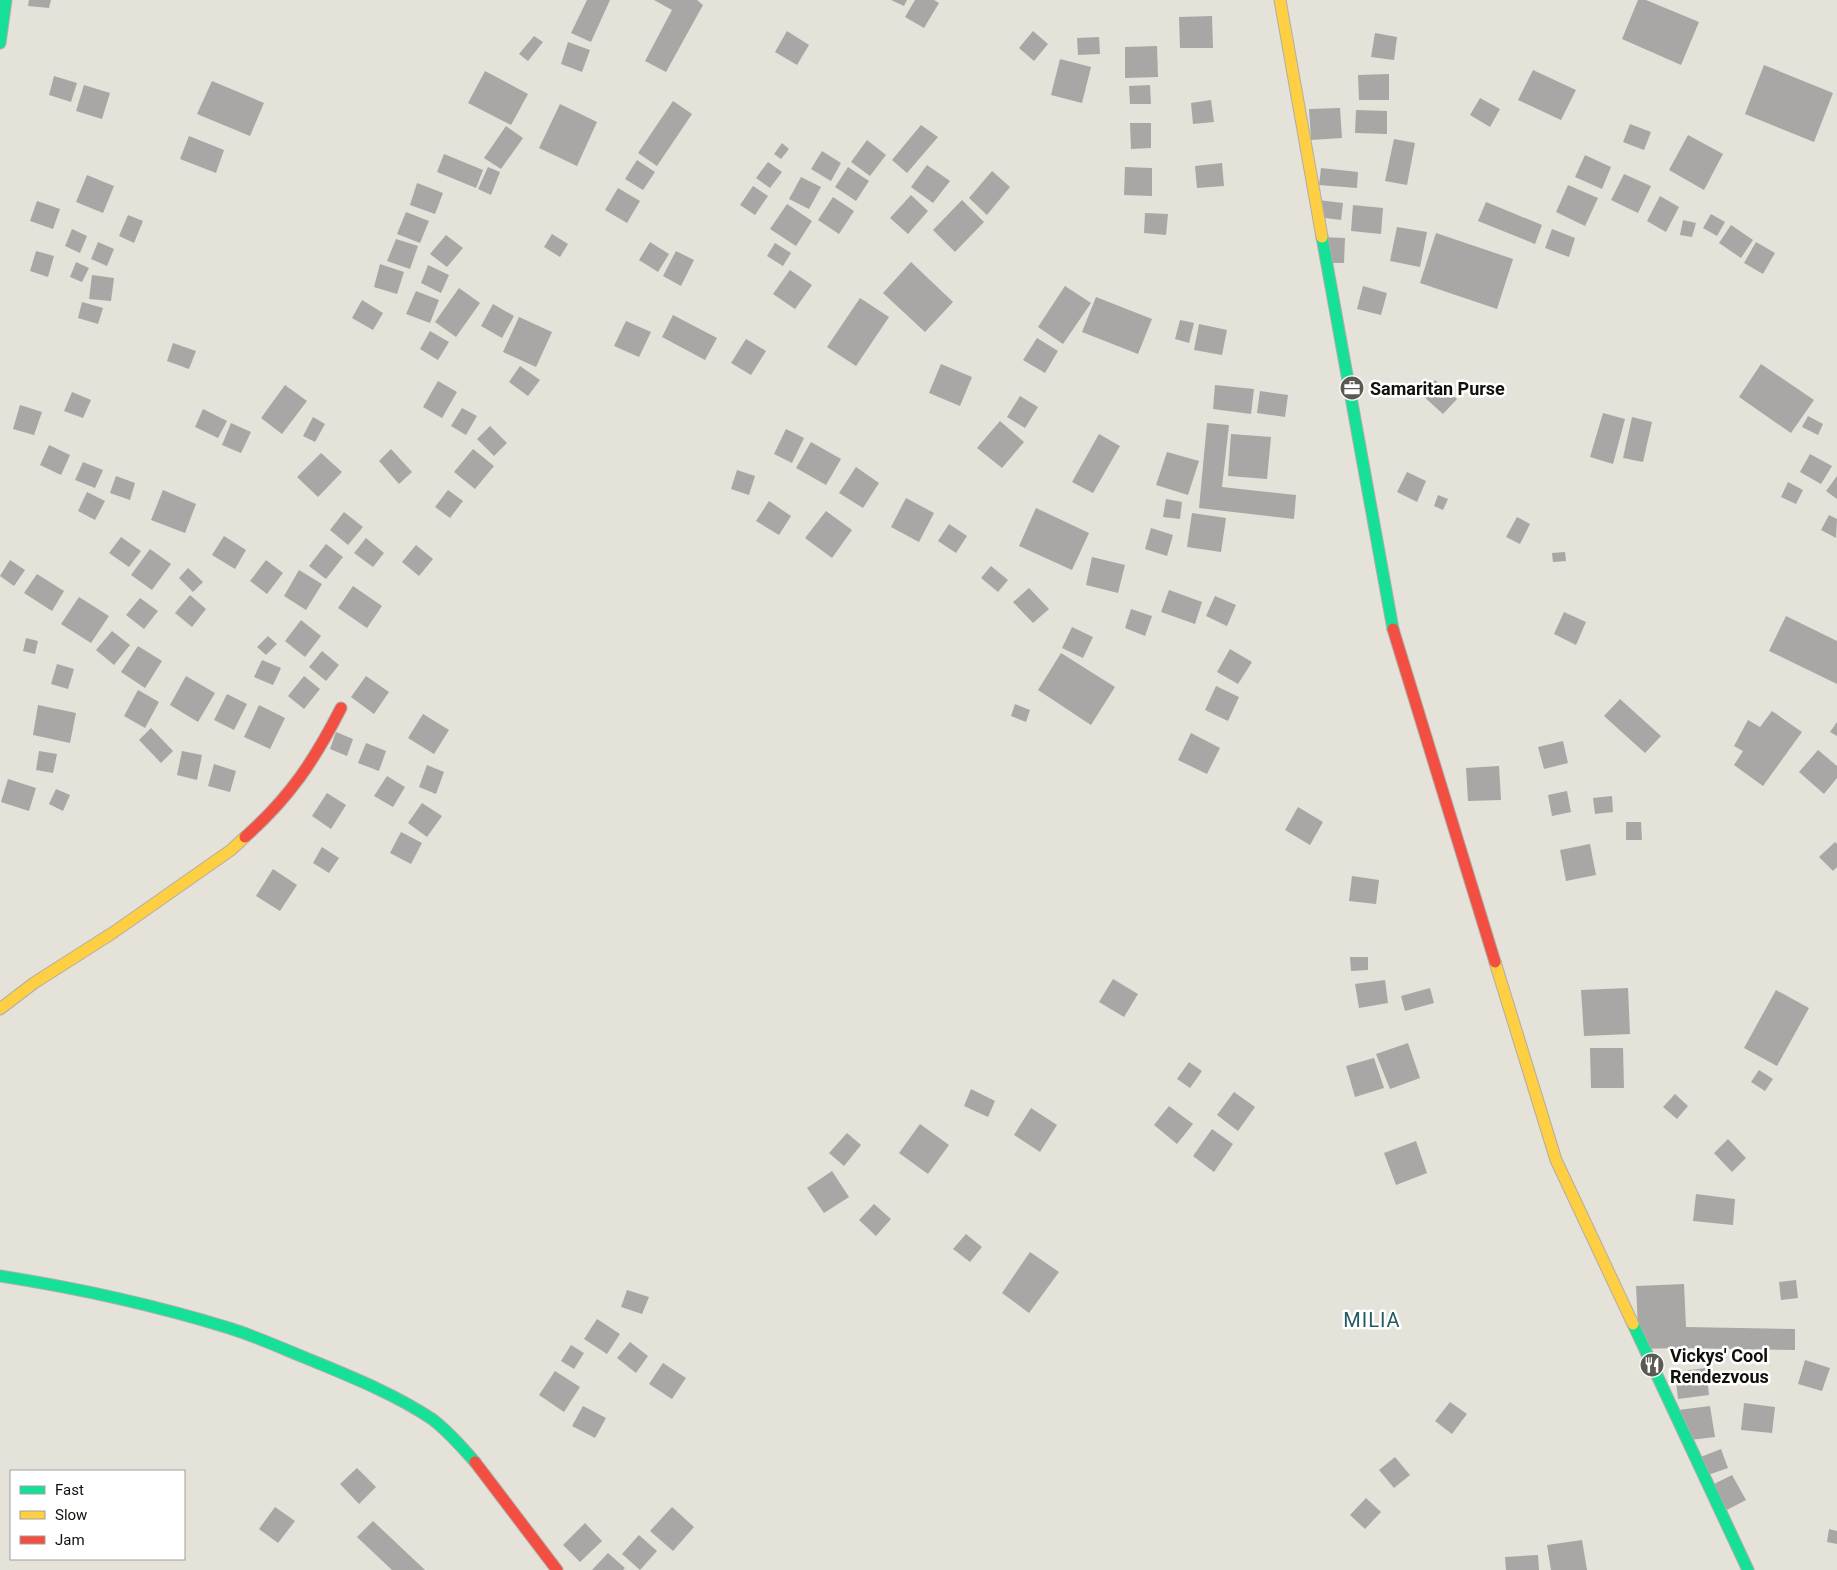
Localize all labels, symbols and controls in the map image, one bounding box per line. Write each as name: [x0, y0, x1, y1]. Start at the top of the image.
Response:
office icon: Samaritan Purse: [1339, 375, 1365, 401]
place label: Samaritan Purse: [1370, 378, 1505, 399]
district label: MILIA: [1343, 1308, 1401, 1332]
place label: Vickys' Cool Rendezvous: [1670, 1345, 1769, 1387]
restaurant icon: Vickys' Cool Rendezvous: [1639, 1352, 1665, 1378]
legend: [10, 1470, 185, 1560]
text: Fast: [55, 1481, 84, 1499]
text: Slow: [55, 1506, 87, 1524]
text: Jam: [55, 1531, 85, 1549]

